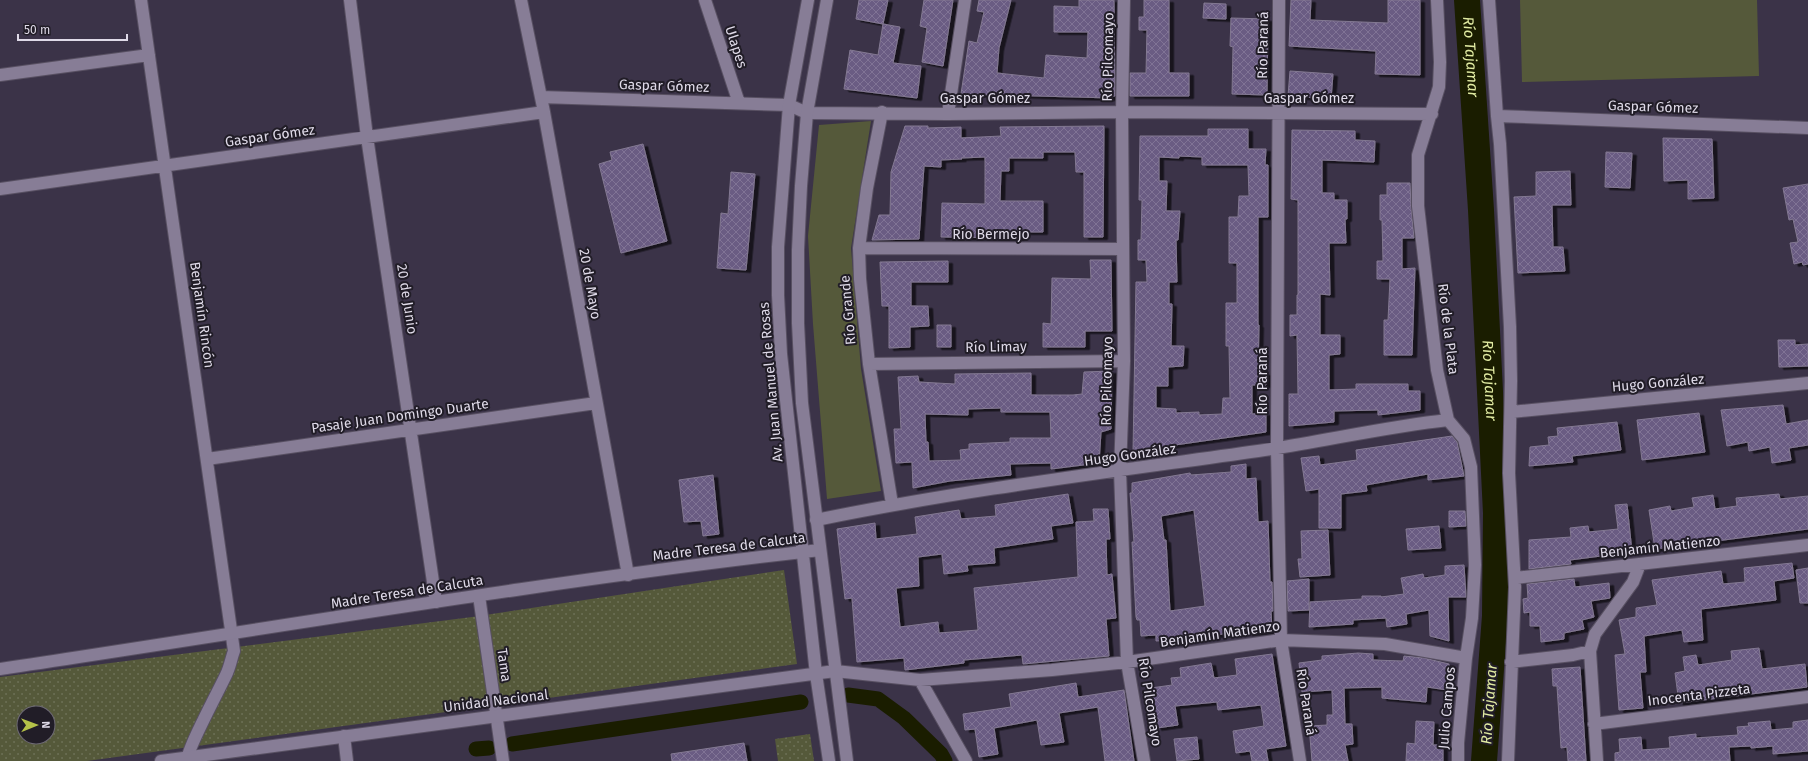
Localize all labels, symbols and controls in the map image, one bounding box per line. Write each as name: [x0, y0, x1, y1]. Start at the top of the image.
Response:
street label: Río Paraná: [1254, 11, 1272, 79]
street label: Río Pilcomayo: [1099, 12, 1117, 102]
scale bar: [18, 16, 127, 42]
water label: Río Tajamar: [1459, 16, 1483, 99]
text: 50 m: [24, 23, 50, 37]
street label: Ulapes: [721, 24, 751, 71]
street label: Gaspar Gómez: [619, 76, 709, 96]
street label: Gaspar Gómez: [940, 90, 1030, 107]
street label: Gaspar Gómez: [1264, 90, 1354, 107]
street label: Gaspar Gómez: [1608, 97, 1698, 117]
street label: Gaspar Gómez: [224, 121, 316, 151]
street label: Río Bermejo: [952, 226, 1030, 243]
street label: 20 de Mayo: [575, 247, 605, 321]
street label: Benjamín Rincón: [186, 261, 218, 369]
street label: 20 de Junio: [393, 263, 421, 335]
street label: Río Grande: [836, 274, 860, 346]
street label: Río de la Plata: [1434, 283, 1462, 375]
street label: Av. Juan Manuel de Rosas: [756, 301, 786, 463]
street label: Río Pilcomayo: [1098, 336, 1116, 426]
street label: Río Limay: [965, 338, 1027, 356]
water label: Río Tajamar: [1478, 339, 1500, 422]
street label: Río Paraná: [1254, 347, 1271, 415]
street label: Hugo González: [1611, 370, 1705, 396]
street label: Pasaje Juan Domingo Duarte: [310, 395, 490, 437]
street label: Hugo González: [1083, 440, 1177, 470]
street label: Madre Teresa de Calcuta: [652, 529, 806, 565]
street label: Benjamín Matienzo: [1599, 532, 1721, 562]
street label: Madre Teresa de Calcuta: [330, 572, 484, 612]
street label: Benjamín Matienzo: [1159, 617, 1281, 651]
street label: Tama: [493, 647, 515, 683]
street label: Río Pilcomayo: [1135, 657, 1165, 747]
water label: Río Tajamar: [1477, 662, 1501, 745]
street label: Julio Campos: [1435, 666, 1459, 750]
street label: Río Paraná: [1292, 667, 1320, 737]
street label: Inocenta Pizzeta: [1647, 680, 1751, 710]
street label: Unidad Nacional: [443, 686, 549, 716]
north arrow: [16, 705, 56, 745]
text: N: [39, 721, 52, 729]

